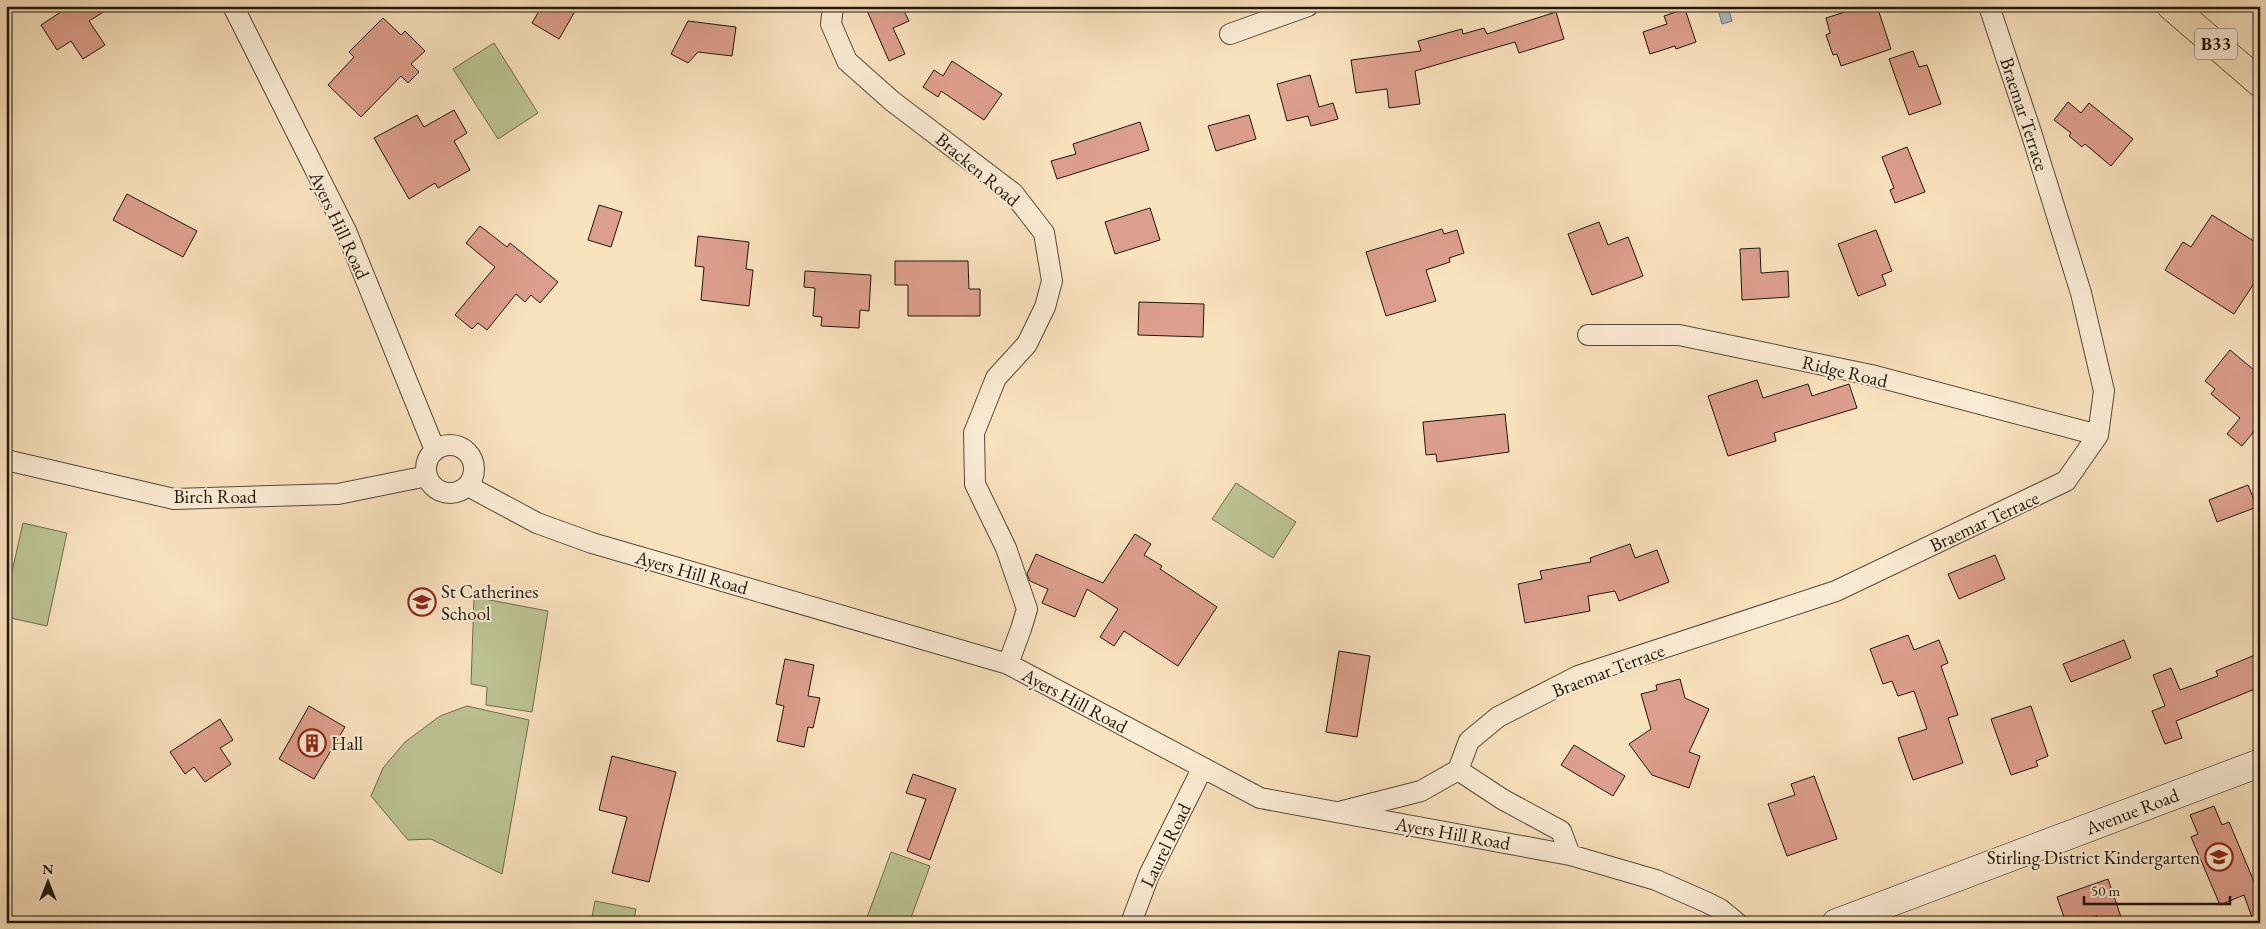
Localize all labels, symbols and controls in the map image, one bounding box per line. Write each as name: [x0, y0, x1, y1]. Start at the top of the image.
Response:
road number: B33: [2195, 29, 2237, 60]
street label: Braemar Terrace: [1994, 54, 2055, 174]
street label: Bracken Road: [930, 127, 1025, 212]
street label: Ayers Hill Road: [303, 166, 376, 283]
street label: Ridge Road: [1800, 350, 1890, 394]
street label: Birch Road: [173, 484, 257, 509]
street label: Braemar Terrace: [1925, 485, 2043, 558]
street label: Ayers Hill Road: [632, 544, 751, 601]
place label: St Catherines School: [441, 579, 538, 626]
school or university icon: St Catherines School: [407, 587, 437, 617]
street label: Braemar Terrace: [1549, 638, 1668, 703]
street label: Ayers Hill Road: [1017, 662, 1132, 739]
building icon: Hall: [297, 728, 327, 758]
place label: Hall: [331, 731, 364, 756]
street label: Avenue Road: [2081, 782, 2183, 841]
street label: Laurel Road: [1134, 799, 1197, 891]
street label: Ayers Hill Road: [1393, 811, 1513, 856]
school or university icon: Stirling District Kindergarten: [2204, 842, 2234, 872]
place label: Stirling District Kindergarten: [1987, 845, 2200, 870]
north arrow: [22, 856, 72, 906]
text: N: [42, 860, 54, 878]
scale bar: [2084, 874, 2230, 906]
text: 50 m: [2091, 881, 2120, 900]

